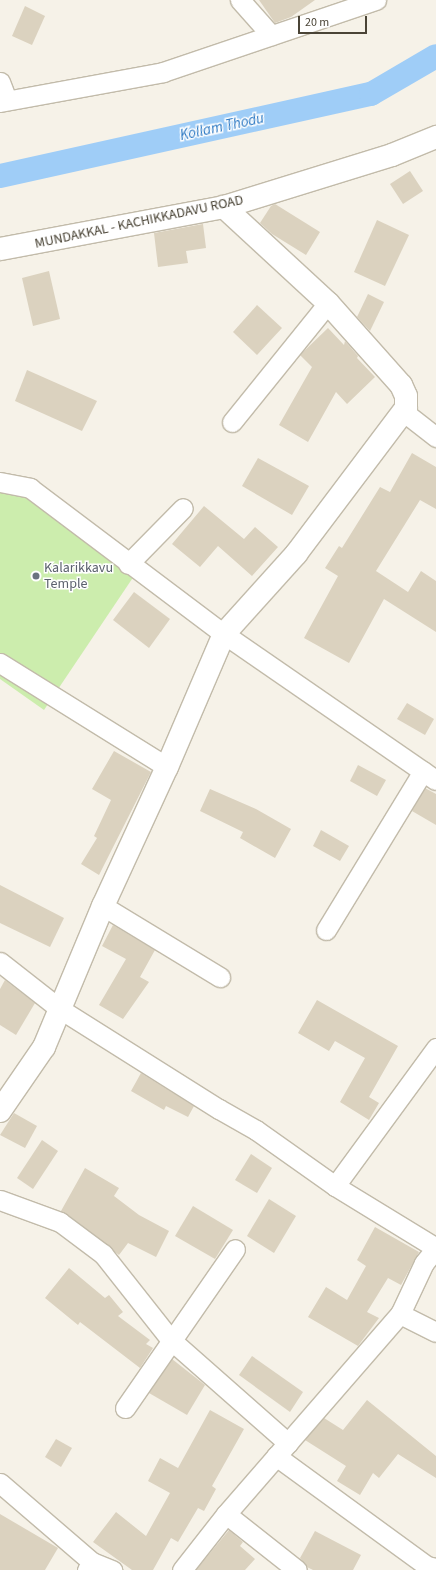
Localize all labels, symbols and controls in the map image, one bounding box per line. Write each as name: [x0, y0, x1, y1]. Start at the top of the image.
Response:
scale bar: [300, 8, 369, 34]
text: 20 m: [305, 14, 329, 31]
water label: Kollam Thodu: [178, 109, 266, 145]
street label: MUNDAKKAL - KACHIKKADAVU ROAD: [33, 192, 245, 252]
place label: Kalarikkavu Temple: [44, 560, 113, 592]
marker: Kalarikkavu Temple: [31, 571, 41, 581]

